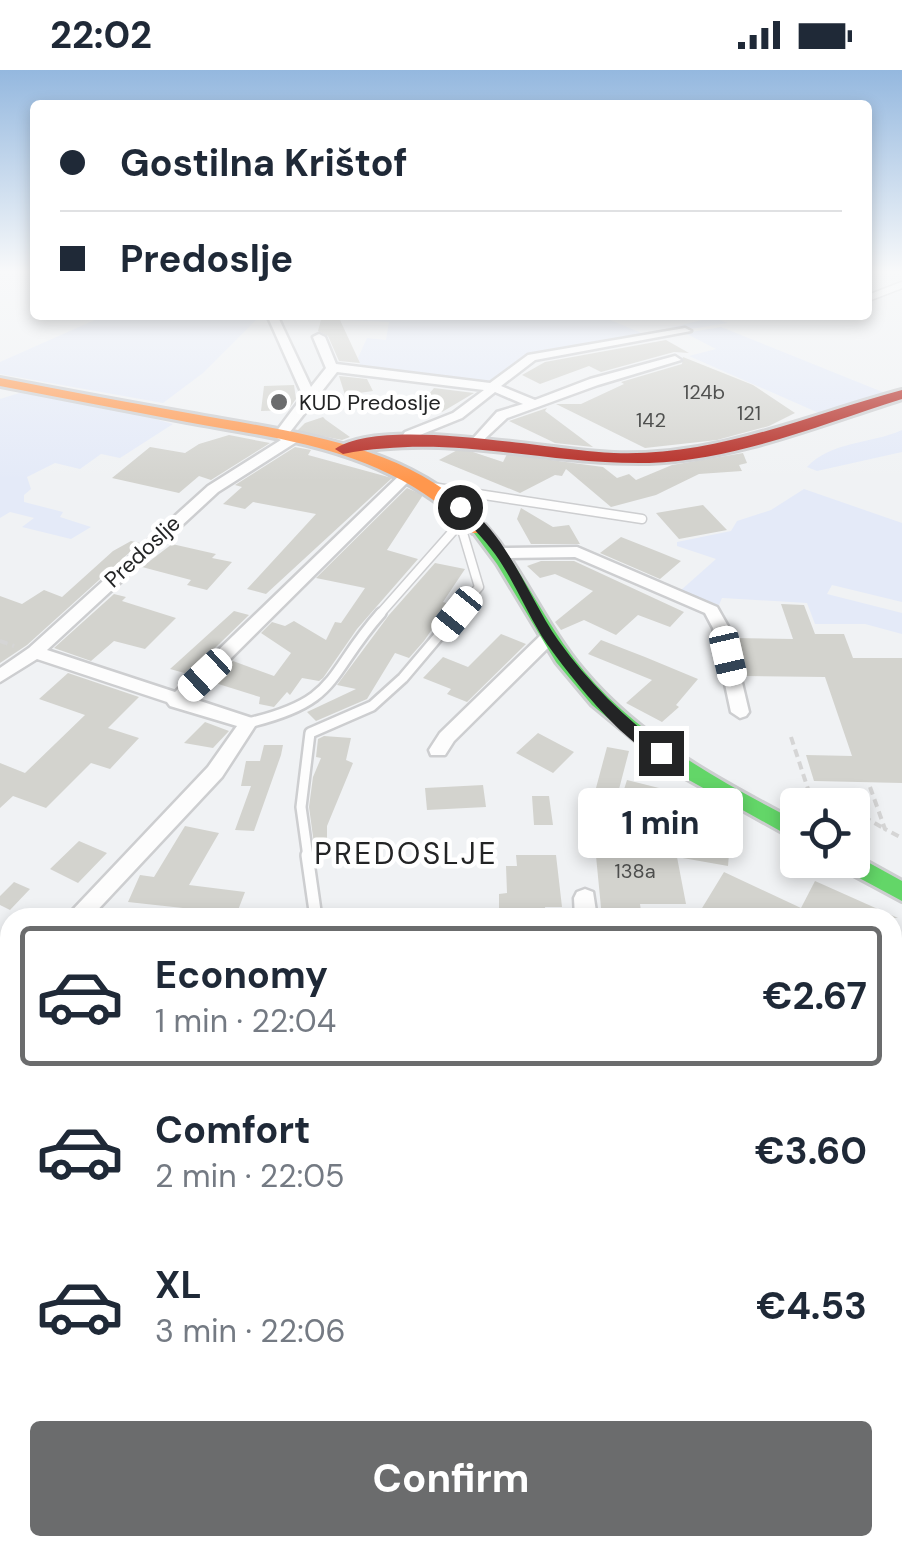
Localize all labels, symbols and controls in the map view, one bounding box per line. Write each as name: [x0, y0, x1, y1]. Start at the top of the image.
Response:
text: 22:02: [50, 10, 152, 60]
text: Gostilna Krištof: [120, 138, 408, 188]
text: Predoslje: [120, 234, 293, 284]
house number: 124b: [683, 379, 725, 405]
place label: KUD Predoslje: [299, 388, 441, 417]
marker: KUD Predoslje: [268, 391, 290, 413]
house number: 121: [737, 400, 761, 426]
house number: 142: [636, 407, 666, 433]
route start: [438, 485, 483, 530]
street label: Predoslje: [98, 509, 186, 594]
car: [426, 581, 488, 647]
car: [707, 623, 749, 689]
car: [173, 644, 237, 706]
route end: [639, 731, 684, 776]
callout: 1 min: [578, 788, 744, 858]
map controls: [780, 788, 870, 878]
button: locate: [780, 788, 870, 878]
text: 1 min: [622, 802, 699, 844]
district label: PREDOSLJE: [314, 834, 498, 873]
house number: 138a: [614, 858, 656, 884]
text: Economy: [155, 950, 328, 1000]
icon: car: [35, 951, 125, 1041]
text: €2.67: [763, 971, 867, 1021]
text: 1 min · 22:04: [155, 1000, 336, 1042]
text: Comfort: [155, 1105, 311, 1155]
icon: car: [35, 1106, 125, 1196]
text: €3.60: [755, 1126, 867, 1176]
text: 2 min · 22:05: [155, 1155, 345, 1197]
text: XL: [155, 1260, 202, 1310]
icon: car: [35, 1261, 125, 1351]
text: €4.53: [756, 1281, 867, 1331]
text: 3 min · 22:06: [155, 1310, 346, 1352]
button: Confirm: [30, 1421, 872, 1536]

